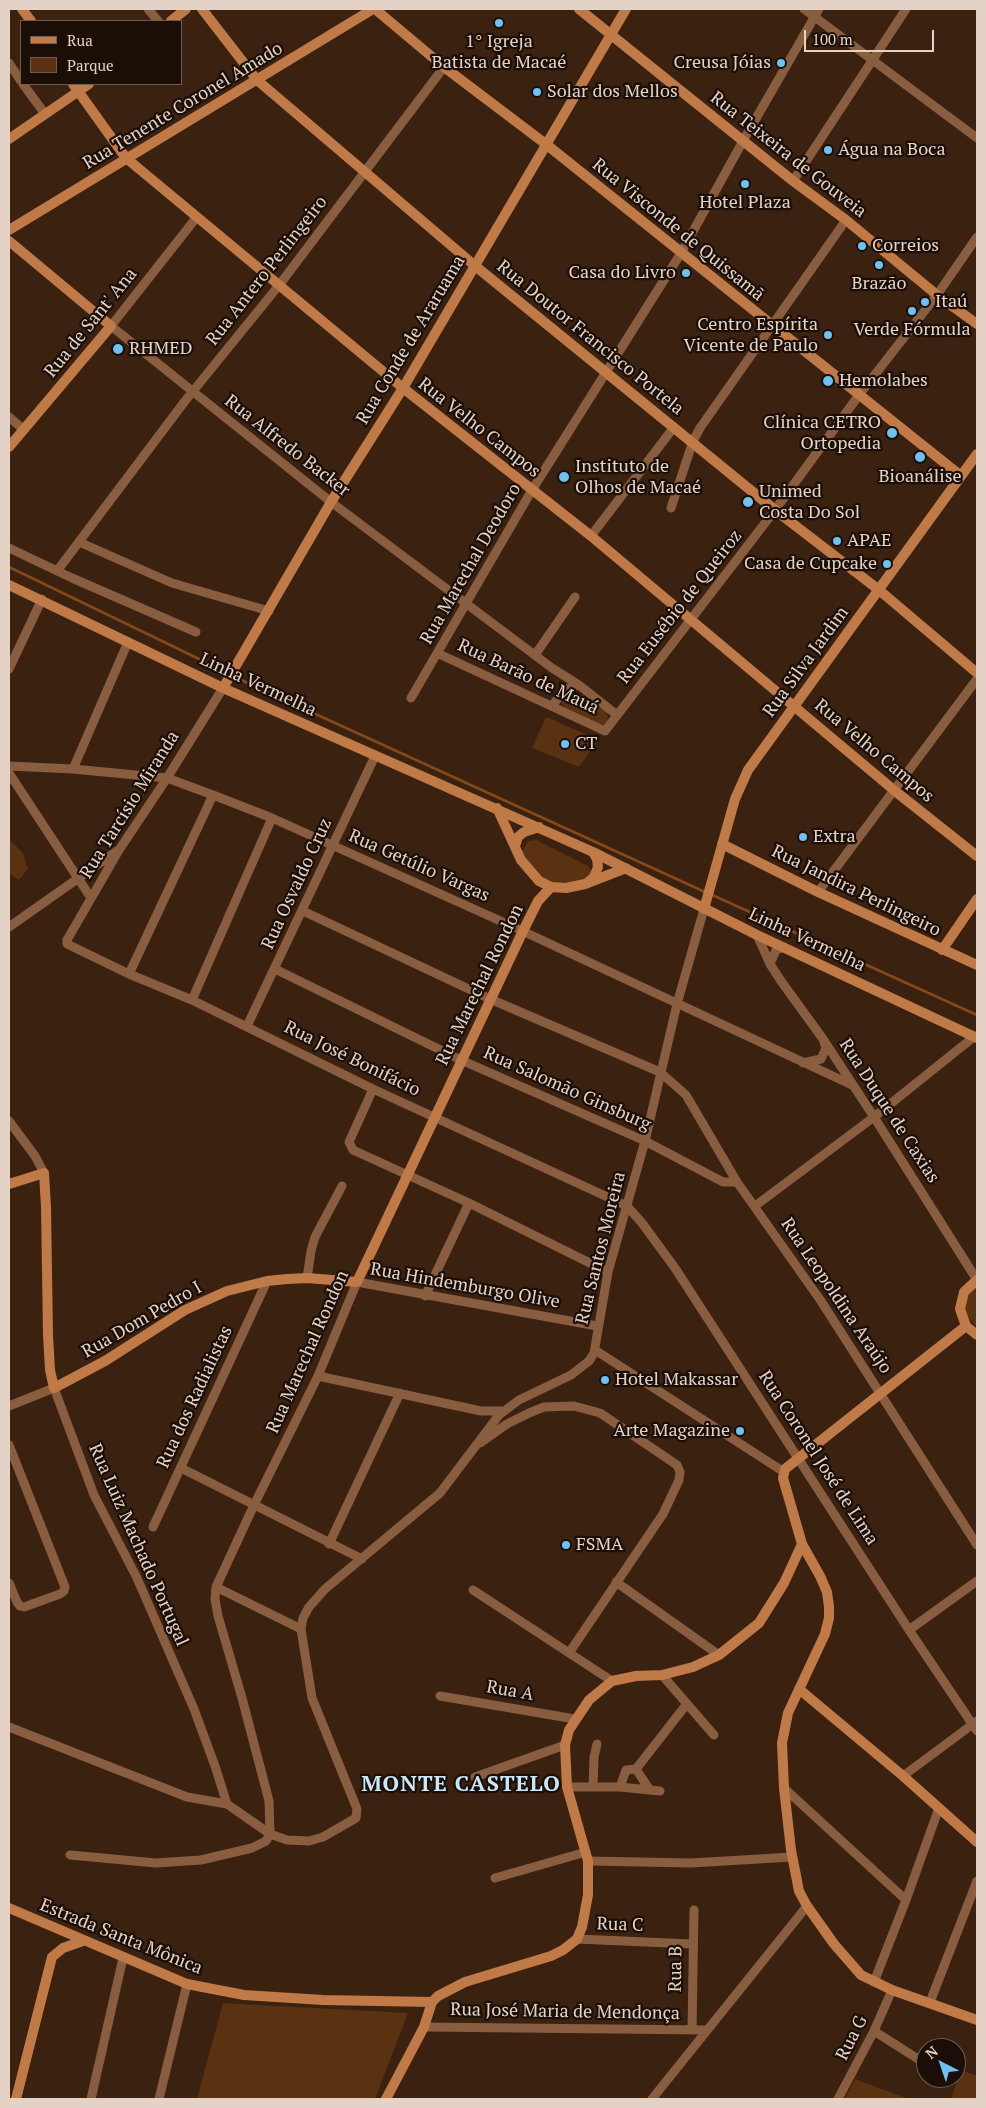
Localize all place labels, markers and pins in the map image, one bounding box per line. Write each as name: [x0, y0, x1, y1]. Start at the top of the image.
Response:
marker: 1° Igreja Batista de Macaé: [493, 17, 505, 29]
place label: 1° Igreja Batista de Macaé: [432, 31, 566, 74]
place label: Creusa Jóias: [673, 52, 771, 74]
marker: Creusa Jóias: [775, 57, 787, 69]
place label: Solar dos Mellos: [547, 81, 678, 103]
marker: Solar dos Mellos: [531, 86, 543, 98]
place label: Água na Boca: [838, 139, 946, 161]
marker: Água na Boca: [822, 144, 834, 156]
marker: Hotel Plaza: [739, 178, 751, 190]
place label: Hotel Plaza: [699, 192, 791, 214]
place label: Correios: [872, 235, 939, 257]
marker: Correios: [856, 240, 868, 252]
marker: Brazão: [873, 259, 885, 271]
place label: Casa do Livro: [568, 262, 676, 284]
marker: Casa do Livro: [680, 267, 692, 279]
place label: Brazão: [852, 273, 906, 295]
place label: Itaú: [935, 291, 967, 313]
marker: Itaú: [919, 296, 931, 308]
marker: Verde Fórmula: [906, 305, 918, 317]
place label: Centro Espírita Vicente de Paulo: [683, 314, 818, 356]
place label: Verde Fórmula: [853, 319, 971, 341]
marker: Centro Espírita Vicente de Paulo: [822, 329, 834, 341]
place label: RHMED: [129, 338, 192, 360]
marker: RHMED: [111, 342, 125, 356]
place label: Hemolabes: [839, 370, 928, 392]
marker: Hemolabes: [821, 374, 835, 388]
place label: Clínica CETRO Ortopedia: [763, 412, 881, 454]
marker: Clínica CETRO Ortopedia: [885, 426, 899, 440]
marker: Bioanálise: [913, 450, 927, 464]
place label: Instituto de Olhos de Macaé: [575, 456, 701, 498]
place label: Bioanálise: [879, 466, 961, 488]
marker: Instituto de Olhos de Macaé: [557, 470, 571, 484]
place label: Unimed Costa Do Sol: [759, 481, 860, 524]
marker: Unimed Costa Do Sol: [741, 495, 755, 509]
place label: APAE: [847, 530, 891, 552]
marker: APAE: [831, 535, 843, 547]
place label: Casa de Cupcake: [744, 553, 877, 575]
marker: Casa de Cupcake: [881, 558, 893, 570]
place label: CT: [575, 733, 597, 755]
marker: CT: [559, 738, 571, 750]
place label: Extra: [813, 826, 855, 848]
marker: Extra: [797, 831, 809, 843]
place label: Hotel Makassar: [615, 1369, 738, 1391]
marker: Hotel Makassar: [599, 1374, 611, 1386]
place label: Arte Magazine: [613, 1420, 730, 1442]
marker: Arte Magazine: [734, 1425, 746, 1437]
place label: FSMA: [576, 1534, 623, 1556]
marker: FSMA: [560, 1539, 572, 1551]

